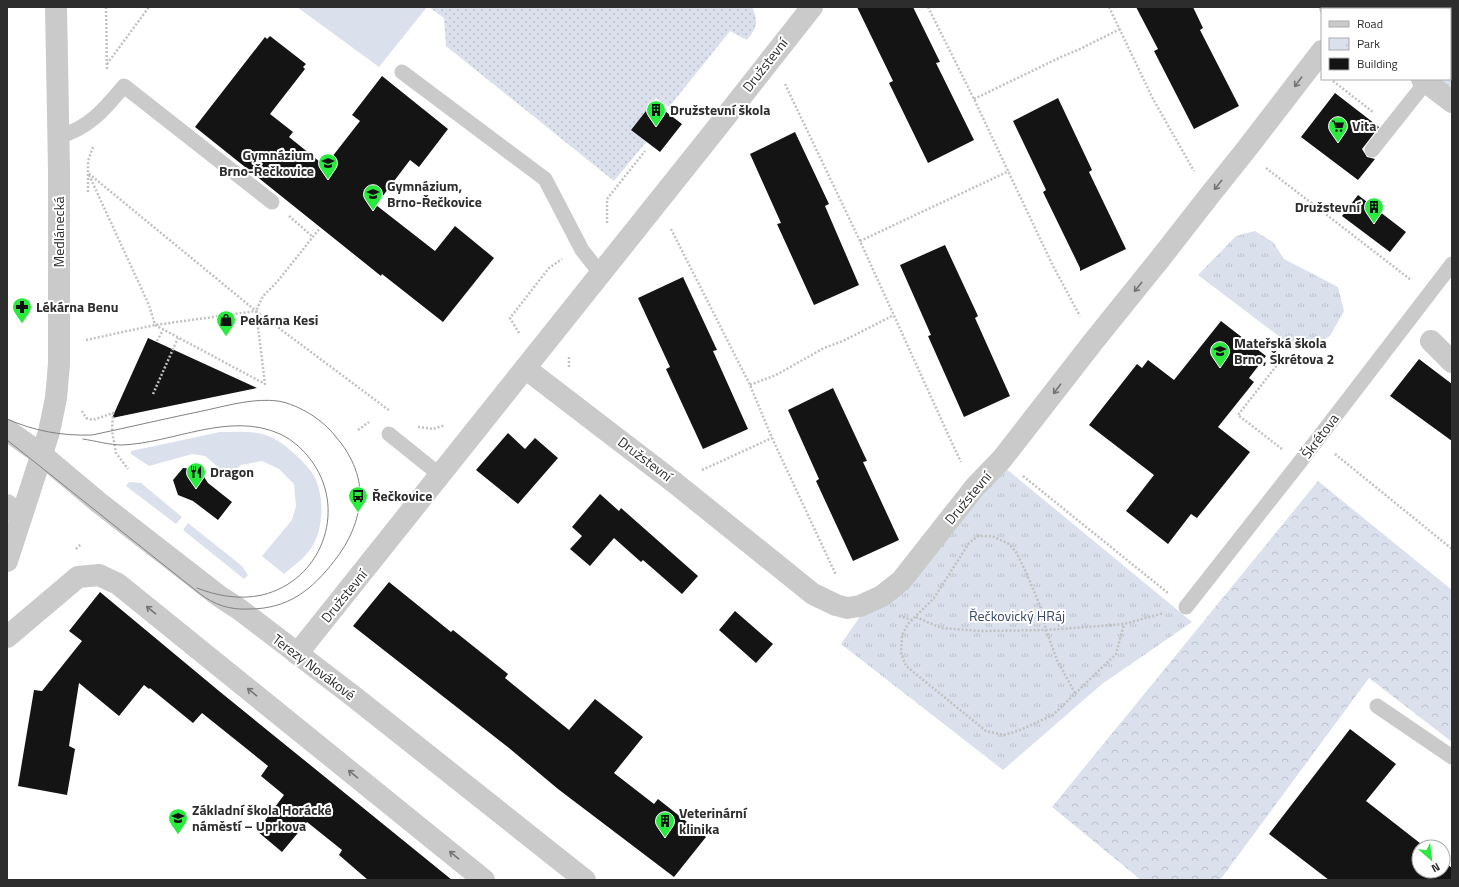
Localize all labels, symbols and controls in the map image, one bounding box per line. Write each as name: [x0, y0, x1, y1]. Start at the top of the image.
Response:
legend: [1321, 8, 1451, 80]
text: Road: [1357, 14, 1383, 33]
street label: Družstevní: [737, 33, 793, 96]
text: Park: [1357, 34, 1380, 53]
text: Building: [1357, 54, 1398, 73]
one-way arrow: [1294, 77, 1303, 88]
building icon: Družstevní škola: [645, 99, 667, 127]
place label: Družstevní škola: [670, 99, 770, 120]
supermarket icon: Vita: [1327, 115, 1349, 143]
place label: Vita: [1352, 115, 1376, 136]
place label: Gymnázium Brno-Řečkovice: [219, 144, 314, 181]
school or university icon: Gymnázium Brno-Řečkovice: [317, 152, 339, 180]
place label: Gymnázium, Brno-Řečkovice: [387, 175, 482, 212]
one-way arrow: [1214, 179, 1223, 190]
school or university icon: Gymnázium, Brno-Řečkovice: [362, 183, 384, 211]
place label: Družstevní: [1295, 196, 1361, 217]
building icon: Družstevní: [1363, 196, 1385, 224]
street label: Medlánecká: [48, 197, 69, 267]
one-way arrow: [1133, 281, 1142, 292]
pharmacy icon: Lékárna Benu: [11, 296, 33, 324]
place label: Lékárna Benu: [36, 296, 118, 317]
shop icon: Pekárna Kesi: [215, 309, 237, 337]
place label: Pekárna Kesi: [240, 309, 318, 330]
place label: Mateřská škola Brno, Škrétova 2: [1234, 332, 1334, 369]
school or university icon: Mateřská škola Brno, Škrétova 2: [1209, 340, 1231, 368]
one-way arrow: [1053, 383, 1061, 394]
street label: Škrétova: [1296, 409, 1344, 463]
street label: Družstevní: [614, 431, 678, 487]
restaurant icon: Dragon: [185, 461, 207, 489]
place label: Dragon: [210, 461, 254, 482]
street label: Družstevní: [939, 466, 997, 529]
bus stop icon: Řečkovice: [347, 485, 369, 513]
place label: Řečkovice: [372, 485, 432, 506]
street label: Družstevní: [316, 564, 372, 627]
park label: Řečkovický HRáj: [969, 605, 1065, 626]
one-way arrow: [145, 606, 156, 615]
street label: Terezy Novákové: [268, 628, 360, 705]
one-way arrow: [247, 688, 257, 697]
one-way arrow: [348, 769, 358, 778]
place label: Základní škola Horácké náměstí – Uprkova: [192, 799, 332, 836]
place label: Veterinární klinika: [679, 802, 748, 839]
school or university icon: Základní škola Horácké náměstí – Uprkova: [167, 807, 189, 835]
building icon: Veterinární klinika: [654, 810, 676, 838]
north arrow: [1411, 839, 1451, 879]
one-way arrow: [449, 851, 460, 860]
text: N: [1429, 859, 1443, 877]

